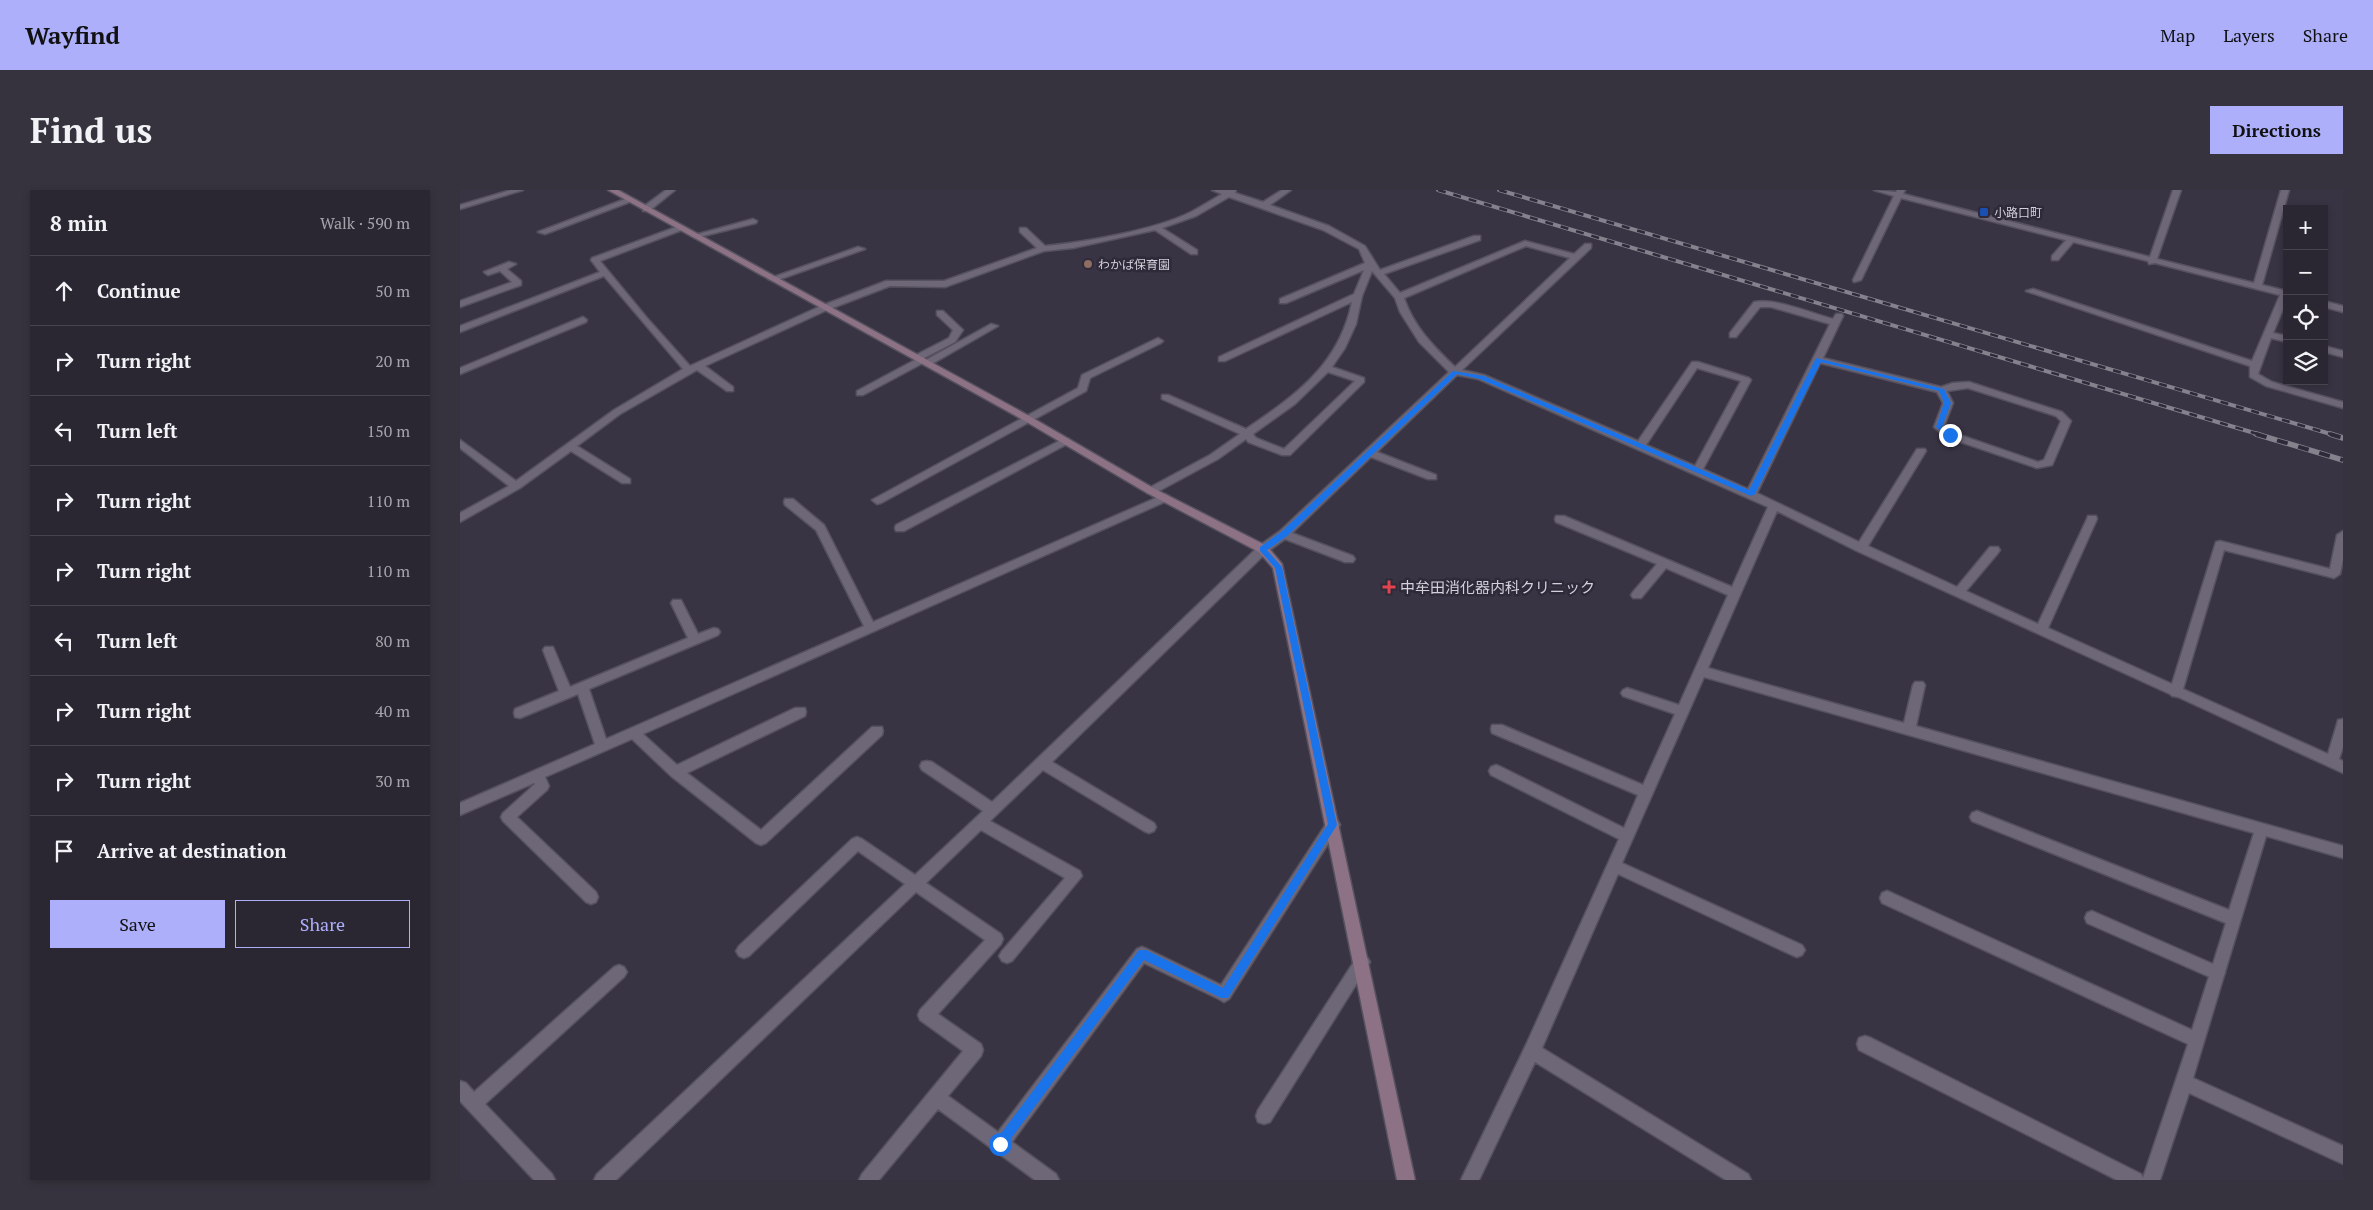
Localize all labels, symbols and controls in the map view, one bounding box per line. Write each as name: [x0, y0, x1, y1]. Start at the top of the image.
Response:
text: Wayfind: [25, 19, 120, 51]
text: Map: [2160, 23, 2195, 47]
text: Layers: [2223, 23, 2275, 47]
text: Share: [2303, 23, 2348, 47]
button: Directions: [2210, 106, 2343, 154]
text: Find us: [30, 107, 152, 153]
place label: 小路口町: [1994, 205, 2042, 220]
map controls: [2283, 205, 2328, 385]
button: +: [2283, 205, 2328, 250]
marker: 小路口町: [1978, 206, 1990, 218]
text: 8 min: [50, 209, 107, 237]
text: Walk · 590 m: [320, 212, 410, 234]
button: −: [2283, 250, 2328, 295]
place label: わかば保育園: [1098, 257, 1170, 272]
marker: わかば保育園: [1082, 258, 1094, 270]
icon: ahead: [50, 277, 78, 305]
text: Continue: [97, 278, 181, 303]
text: 50 m: [375, 280, 410, 302]
button: locate: [2283, 295, 2328, 340]
button: layers: [2283, 340, 2328, 385]
icon: right: [50, 347, 78, 375]
text: Turn right: [97, 348, 191, 373]
text: 20 m: [375, 350, 410, 372]
icon: left: [50, 417, 78, 445]
text: Turn left: [97, 418, 178, 443]
text: 150 m: [367, 420, 410, 442]
route end: [1939, 424, 1962, 447]
icon: right: [50, 487, 78, 515]
text: Turn right: [97, 488, 191, 513]
text: 110 m: [367, 490, 410, 512]
icon: right: [50, 557, 78, 585]
text: Turn right: [97, 558, 191, 583]
text: 110 m: [367, 560, 410, 582]
place label: 中牟田消化器内科クリニック: [1400, 577, 1595, 597]
marker: 中牟田消化器内科クリニック: [1382, 580, 1396, 594]
icon: left: [50, 627, 78, 655]
text: Turn left: [97, 628, 178, 653]
text: 80 m: [375, 630, 410, 652]
icon: right: [50, 697, 78, 725]
text: Turn right: [97, 698, 191, 723]
text: 40 m: [375, 700, 410, 722]
icon: right: [50, 767, 78, 795]
text: Turn right: [97, 768, 191, 793]
text: 30 m: [375, 770, 410, 792]
icon: arrive: [50, 837, 78, 865]
text: Arrive at destination: [97, 838, 286, 863]
button: Save: [50, 900, 225, 948]
button: Share: [235, 900, 410, 948]
route start: [989, 1133, 1012, 1156]

